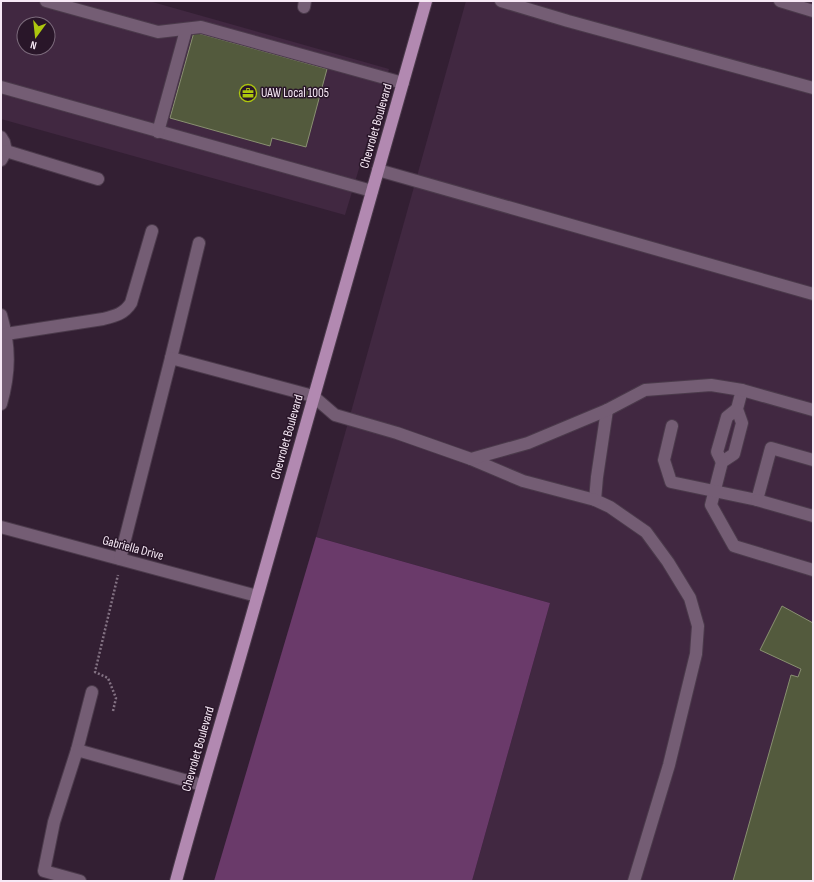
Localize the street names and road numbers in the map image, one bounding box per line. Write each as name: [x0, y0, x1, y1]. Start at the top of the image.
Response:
street label: Chevrolet Boulevard: [356, 82, 396, 170]
street label: Chevrolet Boulevard: [267, 393, 307, 481]
street label: Gabriella Drive: [101, 532, 165, 564]
street label: Chevrolet Boulevard: [178, 705, 218, 793]

